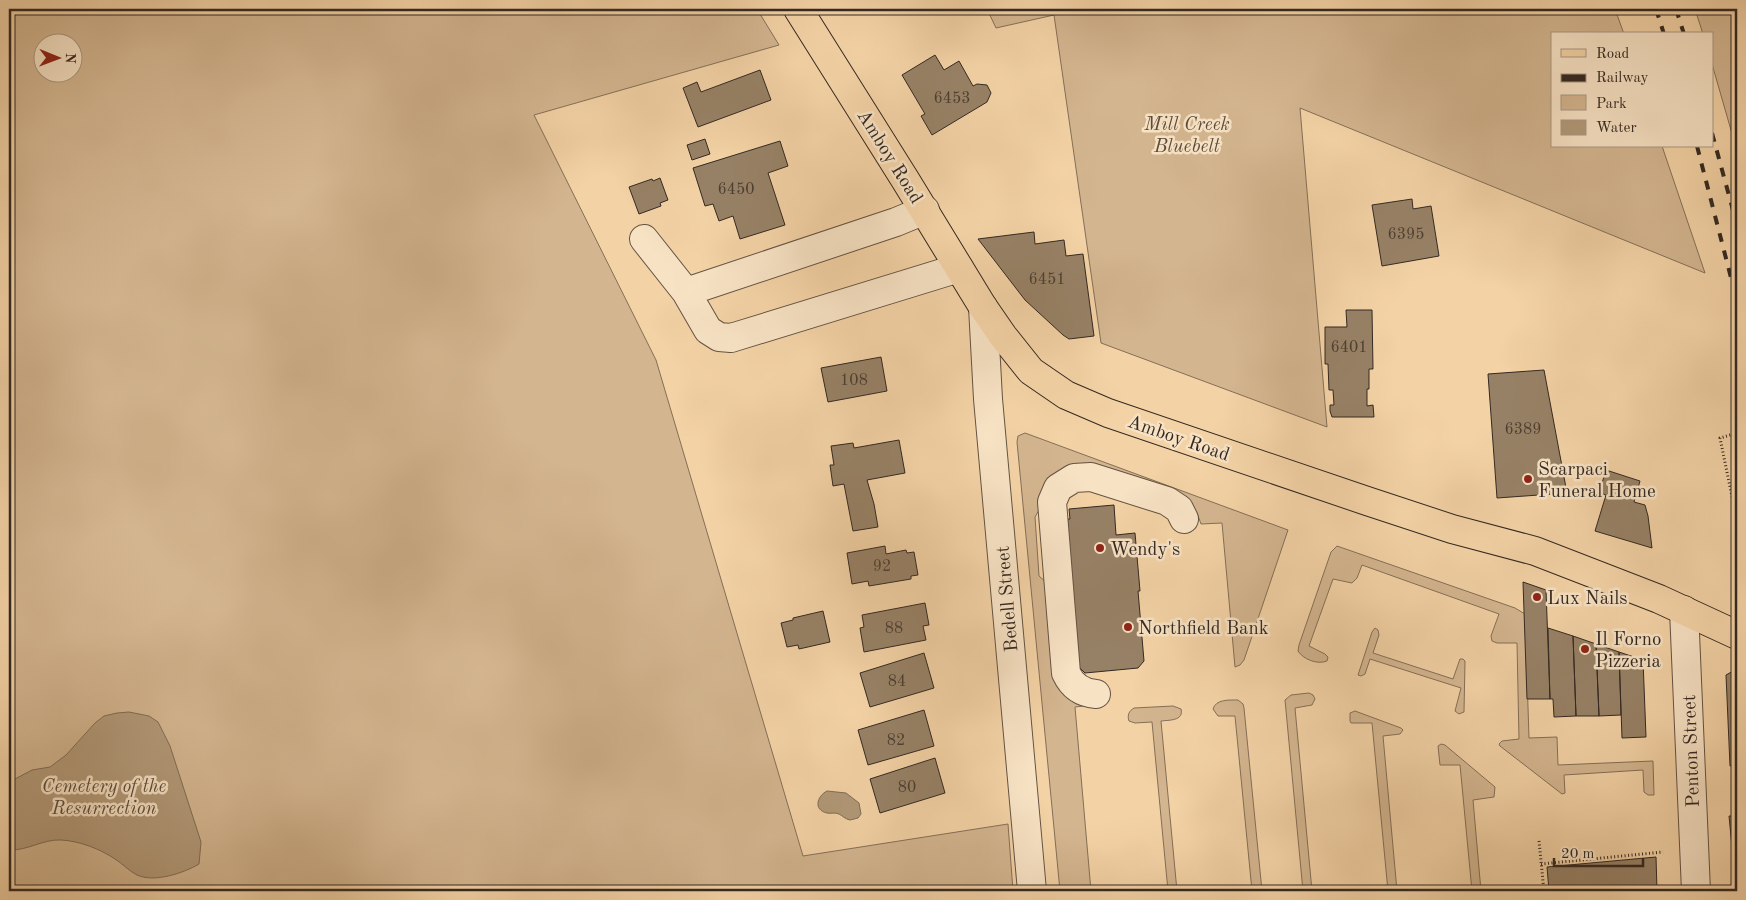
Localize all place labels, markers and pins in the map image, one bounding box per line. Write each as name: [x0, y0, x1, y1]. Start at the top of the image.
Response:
place label: Scarpaci Funeral Home: [1538, 461, 1656, 502]
marker: Scarpaci Funeral Home: [1522, 473, 1534, 485]
place label: Wendy's: [1110, 541, 1180, 560]
marker: Wendy's: [1094, 542, 1106, 554]
place label: Lux Nails: [1547, 590, 1628, 609]
marker: Lux Nails: [1531, 591, 1543, 603]
place label: Northfield Bank: [1138, 620, 1269, 639]
marker: Northfield Bank: [1122, 621, 1134, 633]
place label: Il Forno Pizzeria: [1595, 631, 1661, 672]
marker: Il Forno Pizzeria: [1579, 643, 1591, 655]

